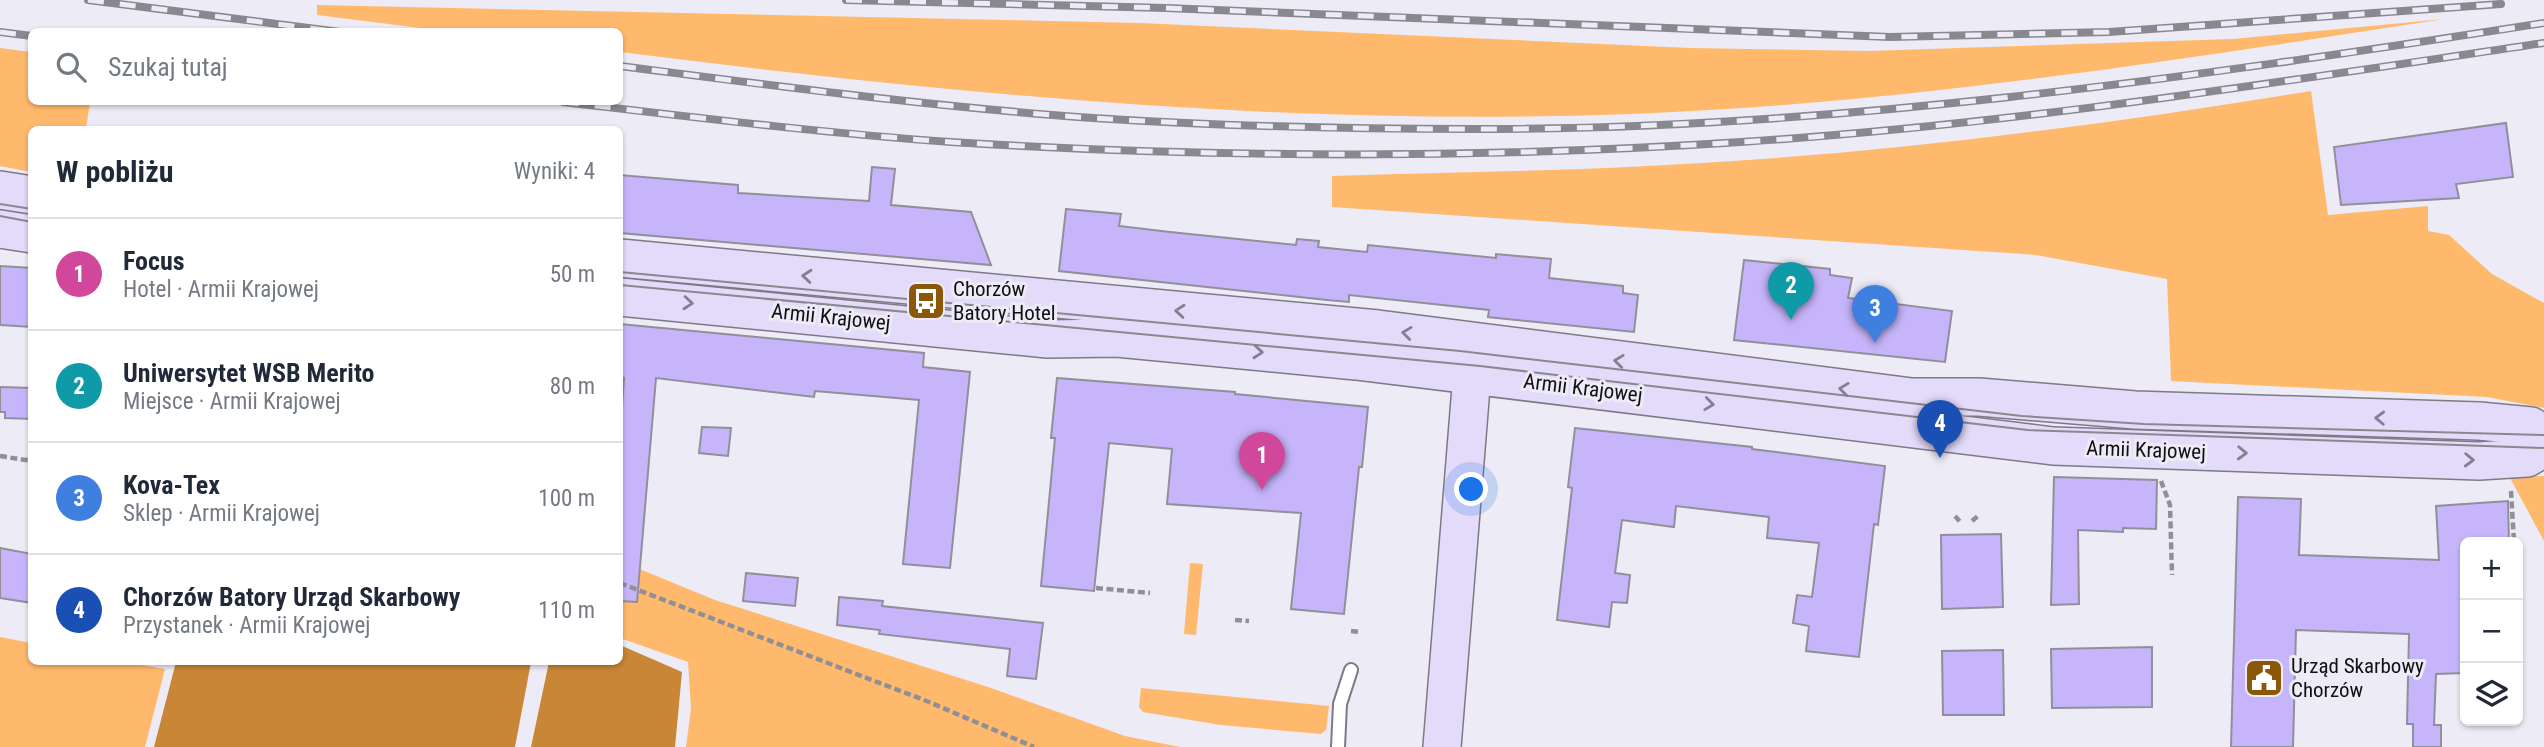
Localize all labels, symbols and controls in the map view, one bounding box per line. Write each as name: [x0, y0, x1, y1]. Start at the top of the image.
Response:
search box: [28, 28, 623, 105]
icon: search: [52, 48, 90, 86]
text: Szukaj tutaj: [108, 52, 228, 82]
text: W pobliżu: [56, 154, 173, 189]
text: Wyniki: 4: [514, 158, 595, 185]
text: Focus: [123, 246, 185, 276]
text: 1: [73, 261, 85, 288]
text: 50 m: [550, 261, 595, 288]
pin: 2: [1768, 262, 1814, 320]
one-way arrow: [802, 269, 813, 284]
text: Hotel · Armii Krajowej: [123, 276, 319, 303]
place label: Chorzów Batory Hotel: [953, 277, 1056, 325]
bus stop icon: Chorzów Batory Hotel: [905, 280, 947, 322]
pin: 3: [1852, 285, 1898, 343]
one-way arrow: [682, 295, 693, 310]
street label: Armii Krajowej: [770, 299, 892, 335]
one-way arrow: [1174, 304, 1185, 319]
one-way arrow: [1401, 325, 1412, 340]
one-way arrow: [1252, 344, 1264, 359]
one-way arrow: [1613, 354, 1624, 369]
text: Uniwersytet WSB Merito: [123, 358, 374, 388]
street label: Armii Krajowej: [1522, 369, 1644, 407]
text: 2: [73, 373, 85, 400]
text: 80 m: [550, 373, 595, 400]
one-way arrow: [1839, 382, 1850, 397]
text: Miejsce · Armii Krajowej: [123, 388, 341, 415]
one-way arrow: [1704, 397, 1715, 412]
pin: 4: [1917, 400, 1963, 458]
one-way arrow: [2375, 410, 2385, 426]
pin: 1: [1239, 432, 1285, 490]
street label: Armii Krajowej: [2086, 436, 2206, 464]
one-way arrow: [2237, 445, 2248, 461]
one-way arrow: [2464, 453, 2475, 468]
text: Kova-Tex: [123, 470, 220, 500]
your location: [1454, 472, 1488, 506]
text: 3: [73, 485, 85, 512]
text: 100 m: [538, 485, 595, 512]
text: Sklep · Armii Krajowej: [123, 500, 320, 527]
map controls: [2460, 537, 2523, 726]
button: +: [2460, 537, 2523, 600]
text: Chorzów Batory Urząd Skarbowy: [123, 582, 460, 612]
text: 4: [73, 597, 85, 624]
text: 110 m: [538, 597, 595, 624]
button: −: [2460, 600, 2523, 663]
text: Przystanek · Armii Krajowej: [123, 612, 370, 639]
place label: Urząd Skarbowy Chorzów: [2291, 654, 2424, 702]
public building icon: Urząd Skarbowy Chorzów: [2243, 657, 2285, 699]
button: layers: [2460, 663, 2523, 726]

